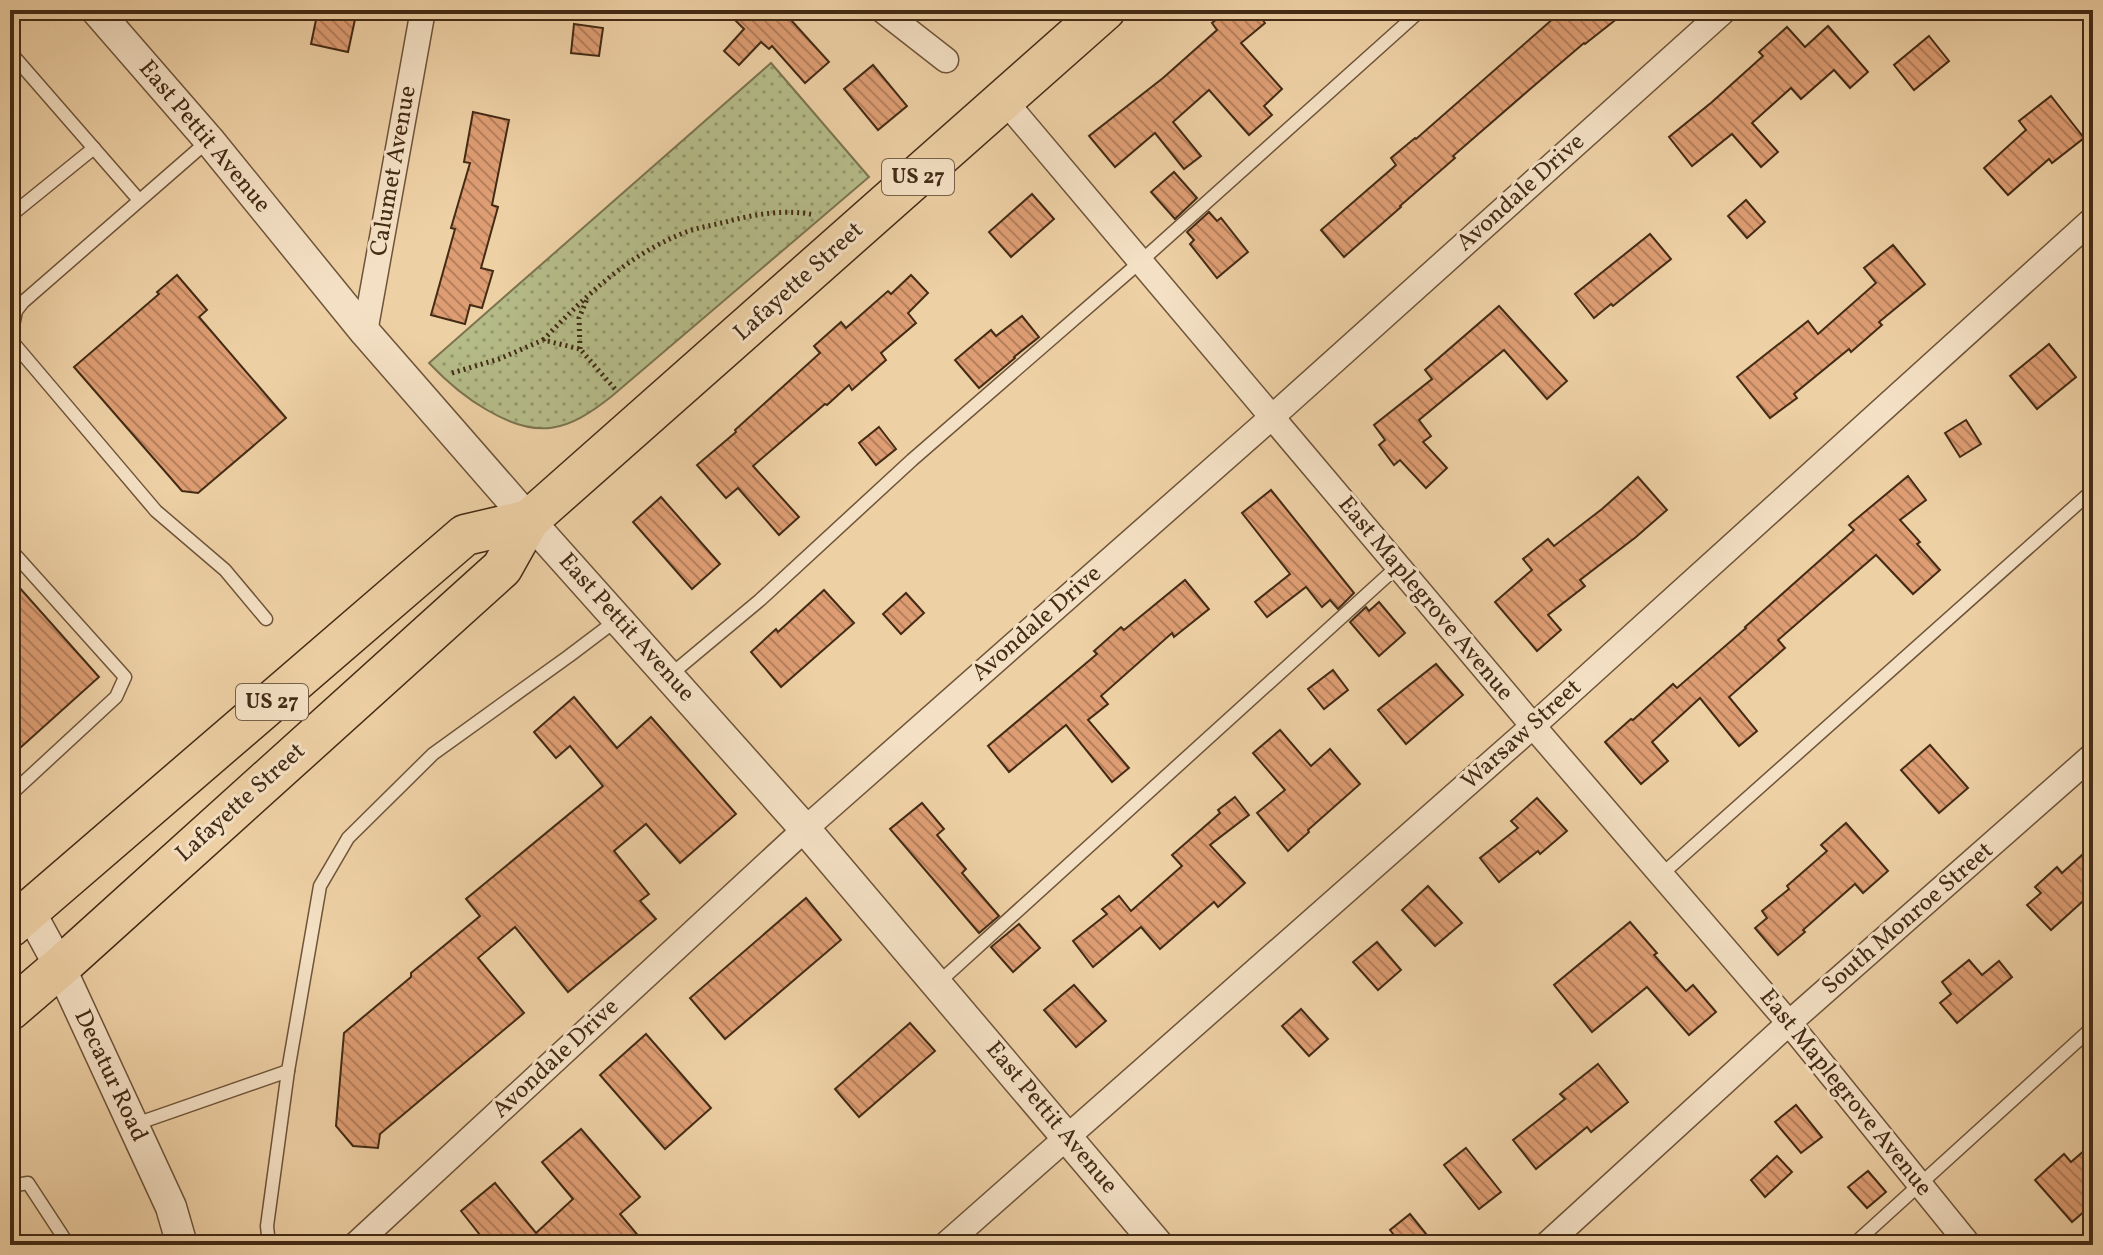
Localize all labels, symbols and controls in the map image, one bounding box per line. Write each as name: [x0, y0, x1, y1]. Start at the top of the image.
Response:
street label: East Pettit Avenue: [130, 53, 278, 221]
street label: Calumet Avenue: [362, 83, 426, 259]
street label: Avondale Drive: [1449, 126, 1593, 260]
road number: US 27: [882, 159, 954, 195]
street label: Lafayette Street: [727, 214, 871, 350]
street label: East Maplegrove Avenue: [1329, 489, 1521, 709]
street label: East Pettit Avenue: [550, 546, 702, 710]
street label: Avondale Drive: [965, 558, 1109, 690]
street label: Warsaw Street: [1454, 672, 1590, 798]
road number: US 27: [236, 684, 308, 720]
street label: Lafayette Street: [169, 735, 313, 871]
street label: South Monroe Street: [1815, 835, 2001, 1003]
street label: East Maplegrove Avenue: [1751, 982, 1939, 1204]
street label: Avondale Drive: [485, 991, 627, 1127]
street label: Decatur Road: [65, 1004, 155, 1148]
street label: East Pettit Avenue: [977, 1034, 1125, 1202]

